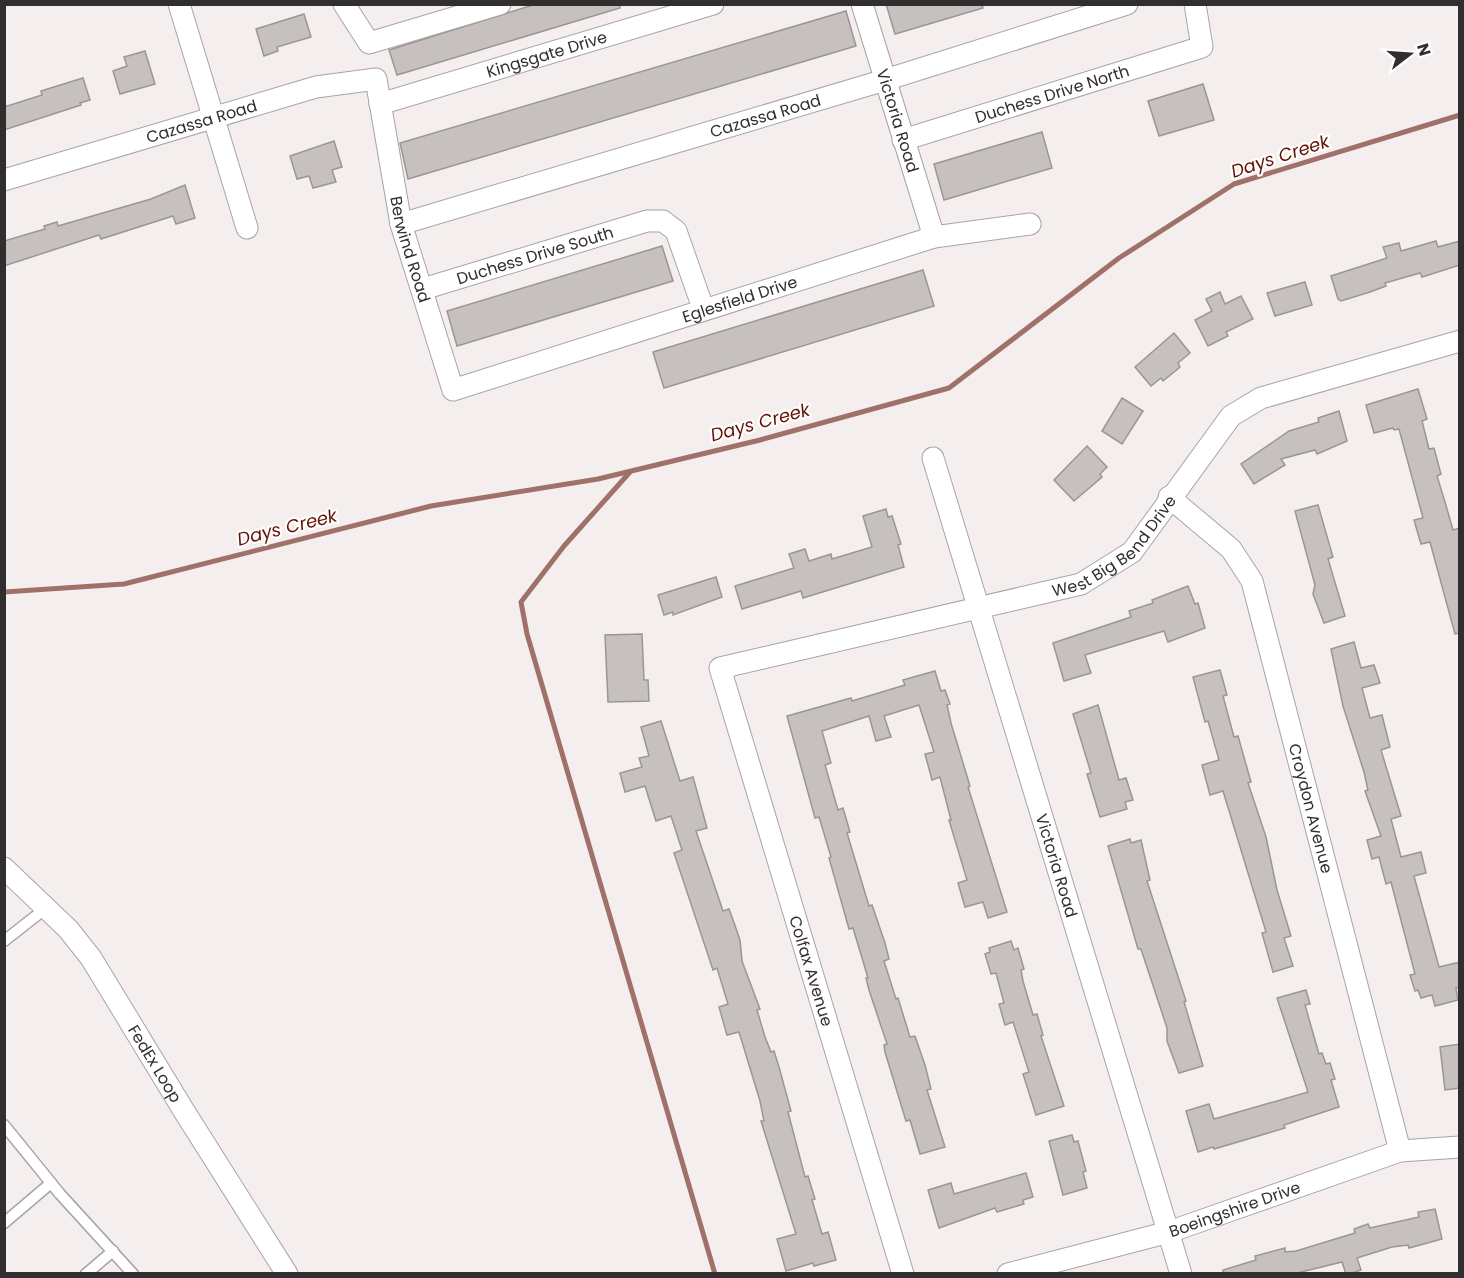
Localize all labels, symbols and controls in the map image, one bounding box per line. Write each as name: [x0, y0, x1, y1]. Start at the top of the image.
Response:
north arrow: [1380, 24, 1440, 84]
street label: Kingsgate Drive: [484, 25, 610, 83]
text: N: [1411, 41, 1437, 59]
street label: Duchess Drive North: [972, 59, 1132, 128]
street label: Victoria Road: [871, 66, 925, 175]
street label: Cazassa Road: [707, 88, 824, 143]
street label: Cazassa Road: [143, 94, 260, 149]
water label: Days Creek: [1228, 128, 1333, 184]
street label: Berwind Road: [385, 194, 436, 305]
street label: Duchess Drive South: [454, 220, 616, 290]
street label: Eglesfield Drive: [679, 270, 800, 328]
water label: Days Creek: [708, 397, 813, 447]
street label: West Big Bend Drive: [1049, 490, 1181, 602]
water label: Days Creek: [234, 502, 340, 551]
street label: Croydon Avenue: [1283, 741, 1339, 876]
street label: Victoria Road: [1030, 811, 1083, 920]
street label: Colfax Avenue: [783, 913, 839, 1029]
street label: FedEx Loop: [123, 1020, 188, 1107]
street label: Boeingshire Drive: [1166, 1175, 1304, 1243]

